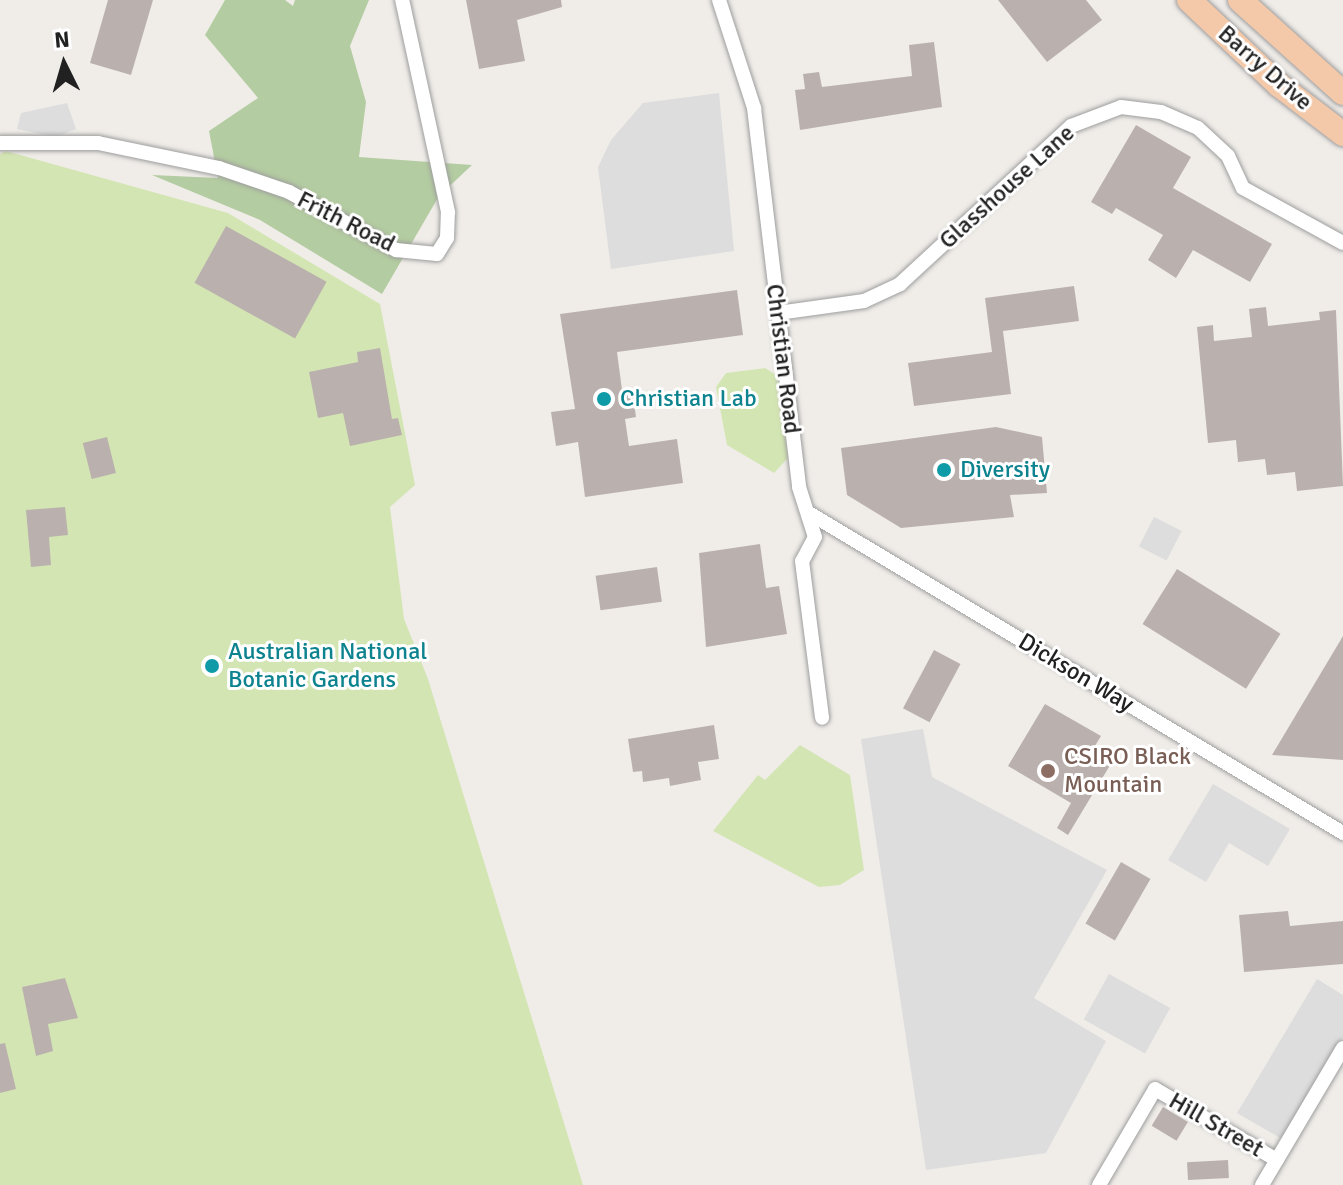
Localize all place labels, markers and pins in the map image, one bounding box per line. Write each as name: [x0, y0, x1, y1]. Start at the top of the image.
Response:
place label: Christian Lab: [620, 385, 757, 413]
marker: Christian Lab: [595, 390, 613, 408]
place label: Diversity: [960, 456, 1050, 484]
marker: Diversity: [935, 461, 953, 479]
place label: Australian National Botanic Gardens: [228, 638, 427, 694]
marker: Australian National Botanic Gardens: [203, 657, 221, 675]
place label: CSIRO Black Mountain: [1064, 743, 1191, 799]
marker: CSIRO Black Mountain: [1039, 762, 1057, 780]

